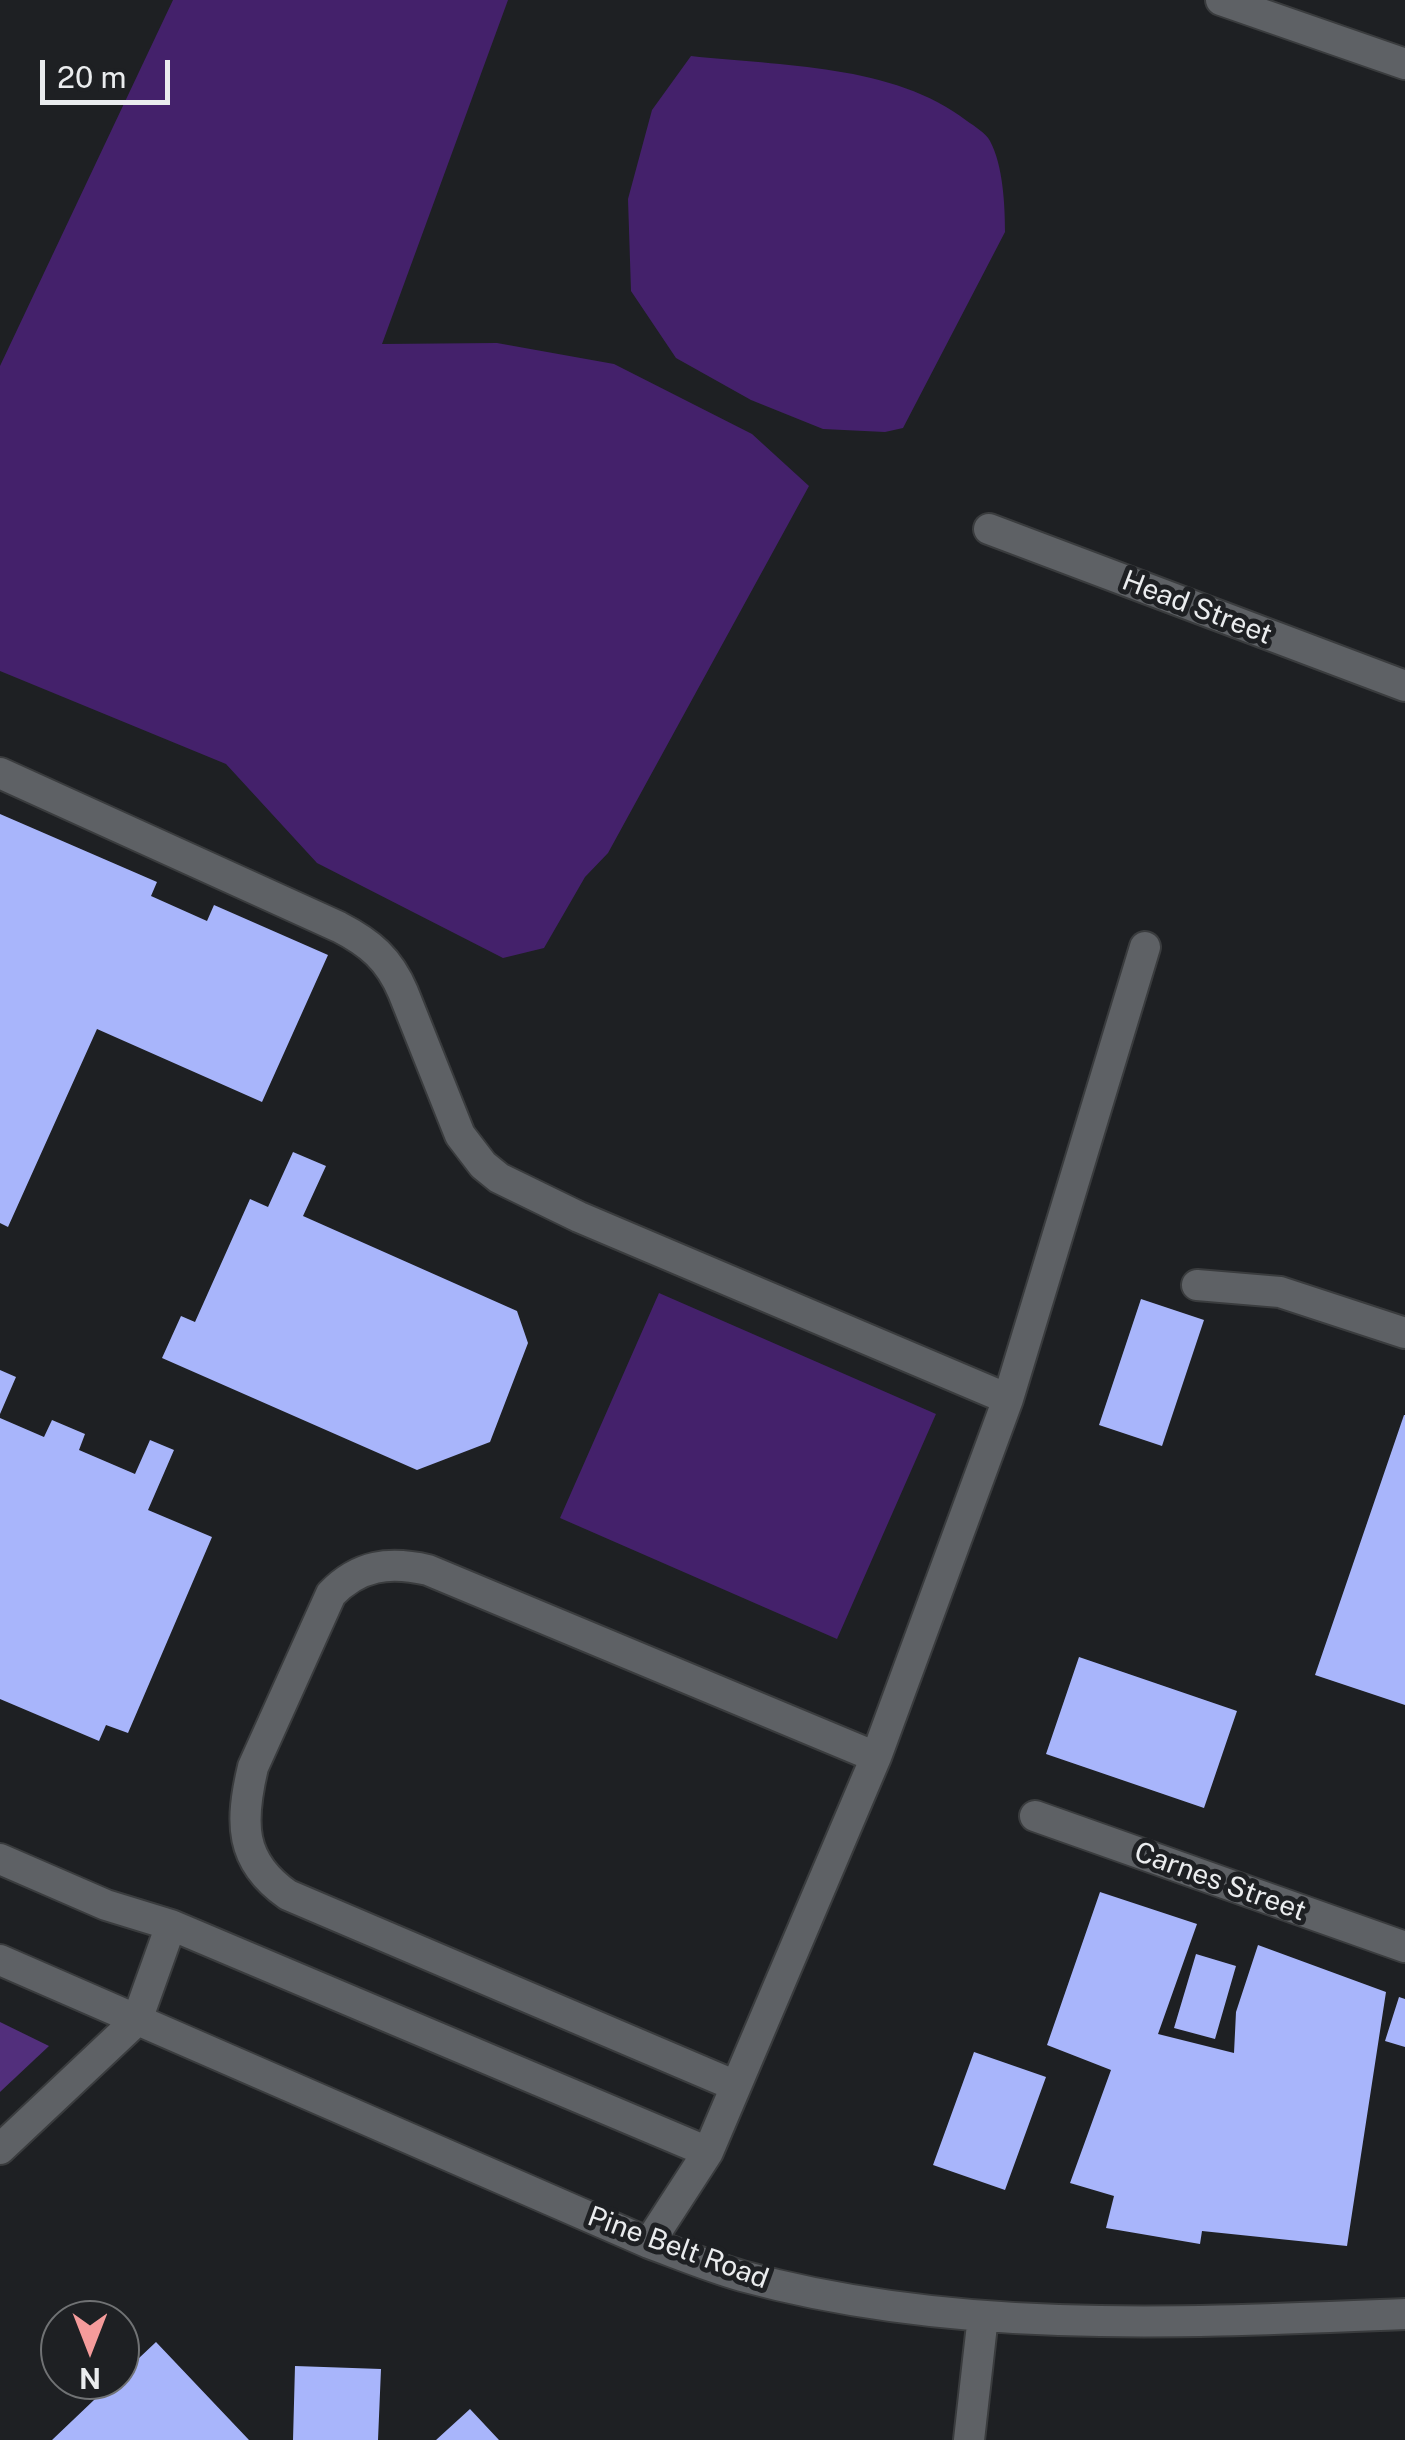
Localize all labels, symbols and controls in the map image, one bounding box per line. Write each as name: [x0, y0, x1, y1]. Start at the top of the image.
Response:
scale bar: [45, 40, 175, 102]
text: 20 m: [57, 59, 126, 95]
street label: Head Street: [1117, 564, 1277, 652]
street label: Carnes Street: [1130, 1835, 1310, 1929]
street label: Pine Belt Road: [583, 2200, 773, 2296]
north arrow: [40, 2300, 140, 2400]
text: N: [79, 2362, 101, 2395]

